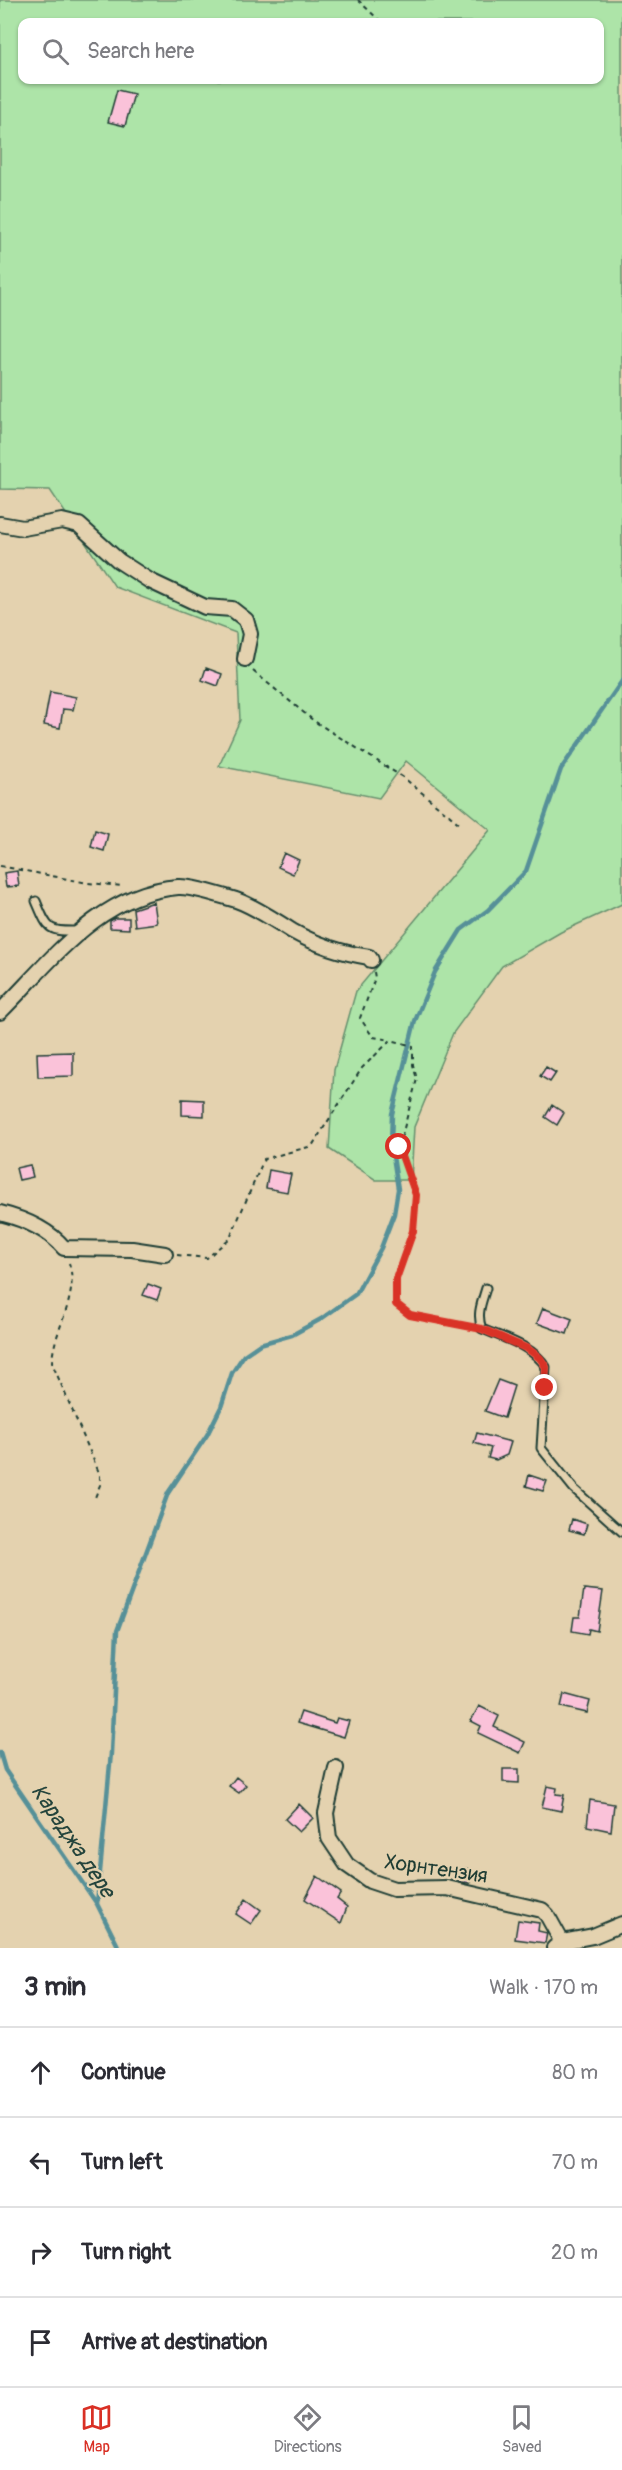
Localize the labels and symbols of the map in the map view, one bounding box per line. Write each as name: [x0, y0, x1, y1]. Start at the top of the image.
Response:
route start: [385, 1133, 411, 1159]
route end: [531, 1374, 557, 1400]
water label: Караджа дере: [25, 1779, 122, 1905]
street label: Хорнтензия: [383, 1848, 489, 1890]

